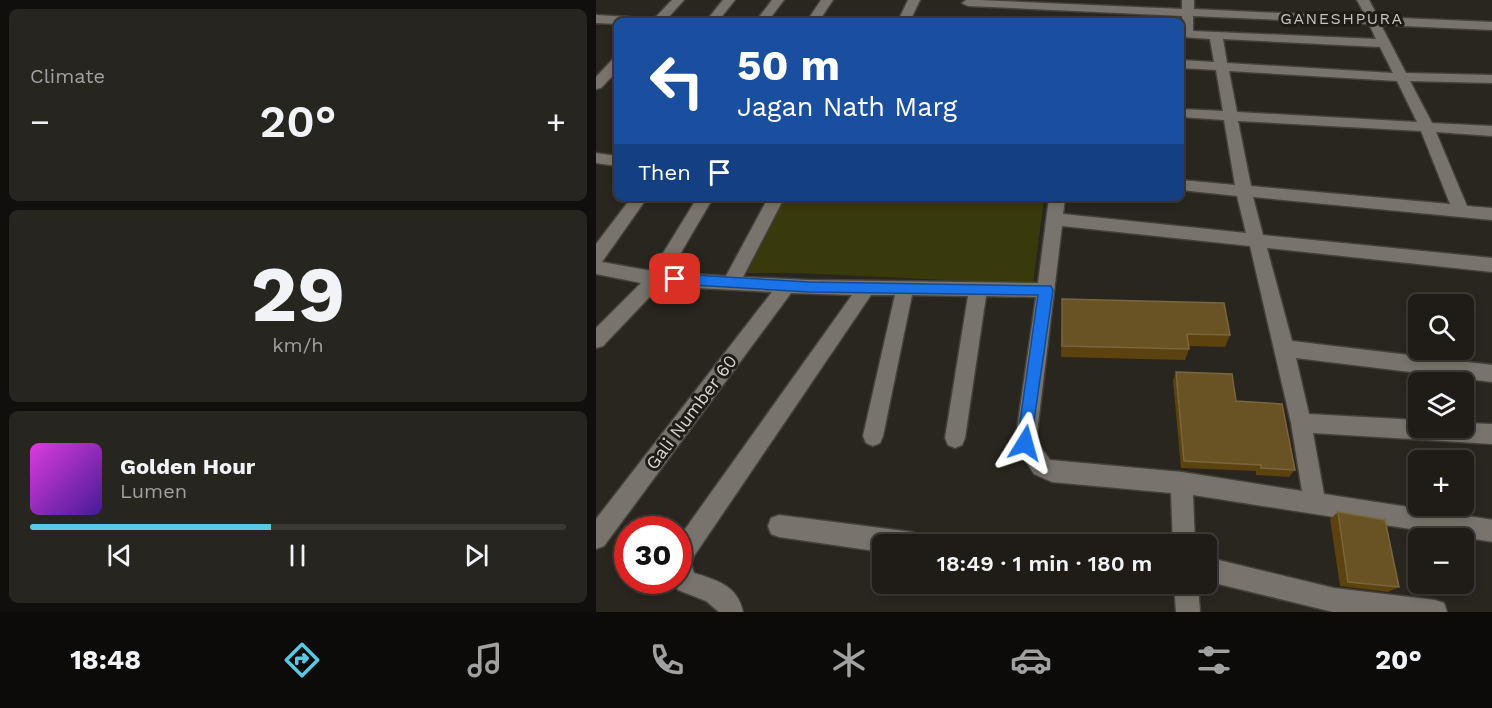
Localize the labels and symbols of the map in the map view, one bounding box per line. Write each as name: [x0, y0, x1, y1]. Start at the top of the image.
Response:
district label: GANESHPURA: [1280, 9, 1404, 28]
pin: [649, 253, 700, 304]
street label: Gali Number 60: [641, 351, 741, 473]
position arrow: [993, 411, 1057, 475]
speed limit sign: 30: [614, 516, 692, 594]

